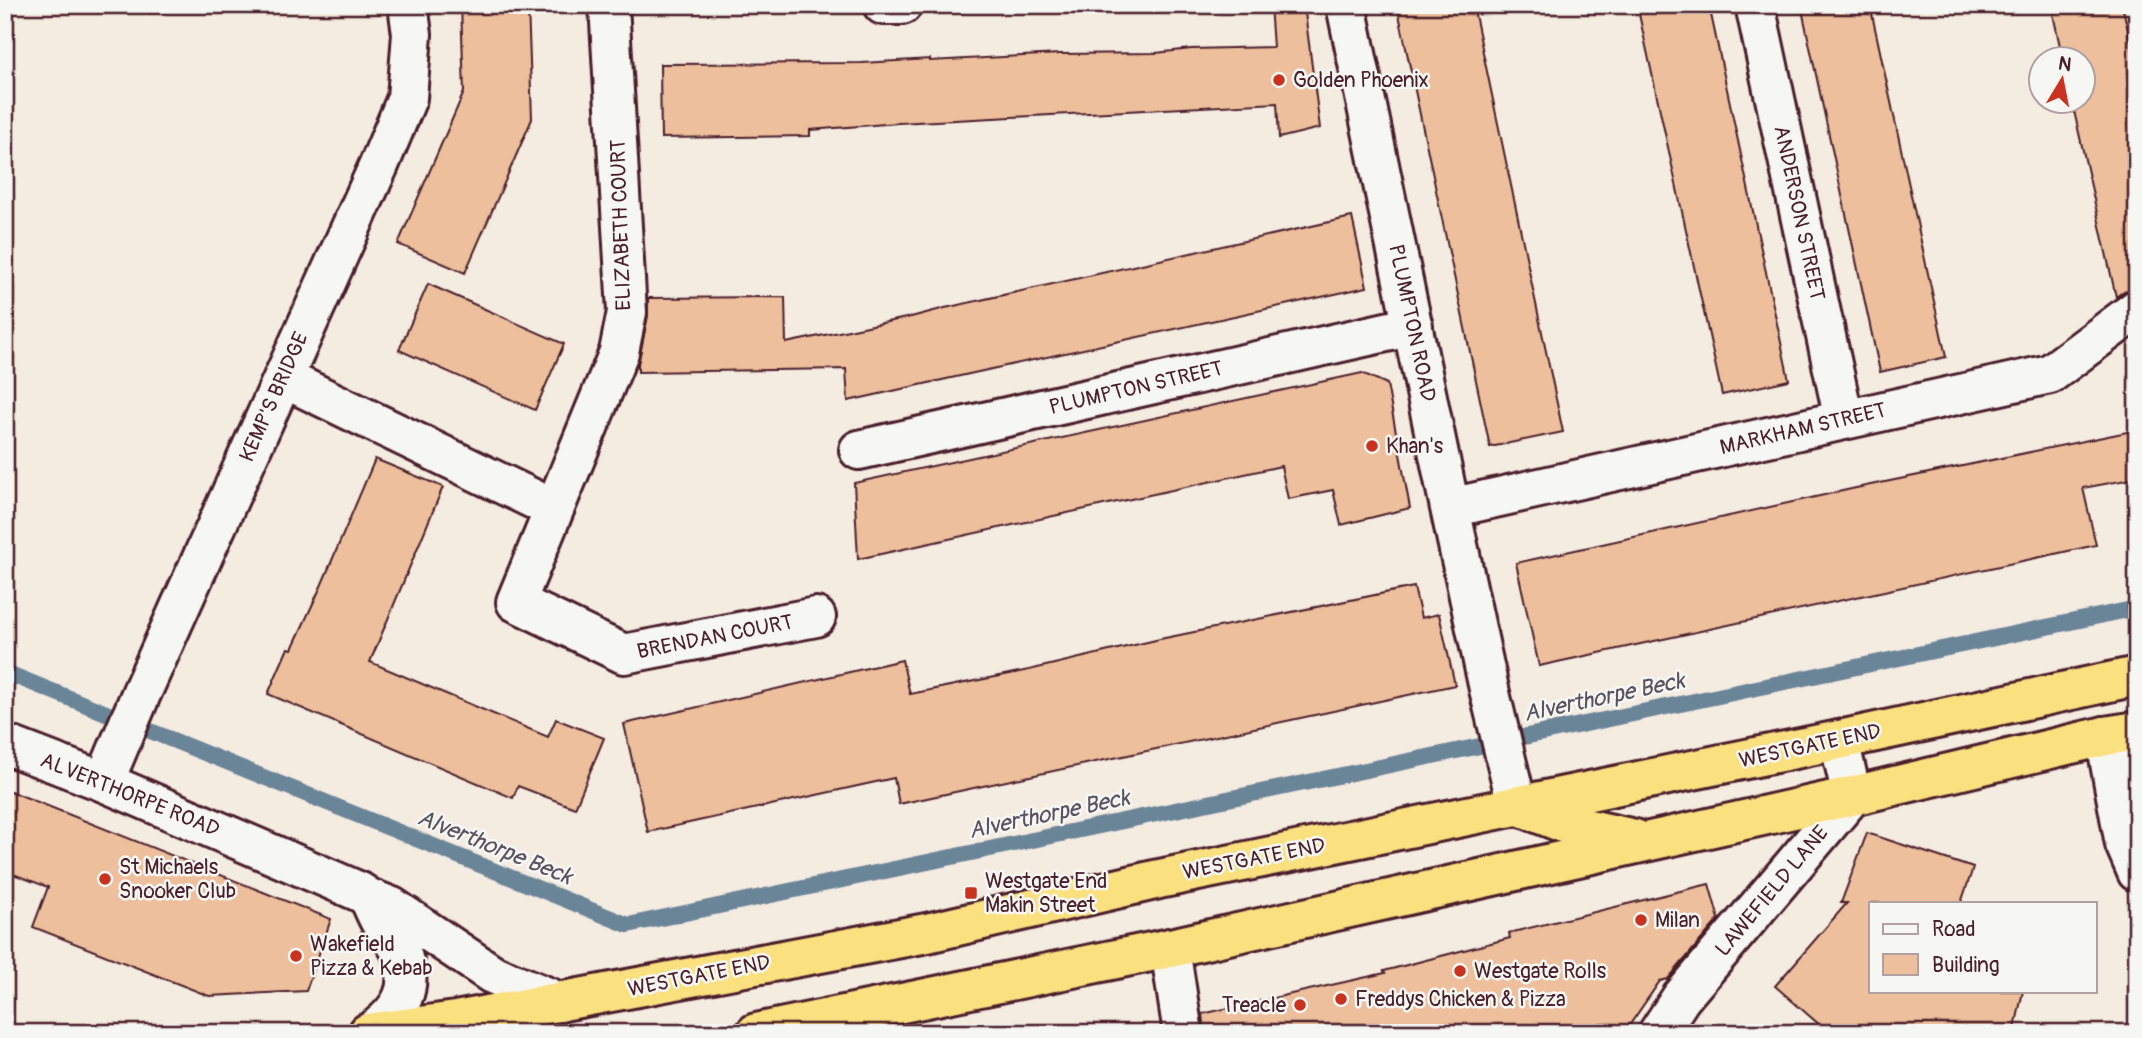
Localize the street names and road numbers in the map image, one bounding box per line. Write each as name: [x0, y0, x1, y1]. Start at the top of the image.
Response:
street label: ANDERSON STREET: [1767, 123, 1831, 303]
street label: ELIZABETH COURT: [605, 138, 637, 311]
street label: PLUMPTON ROAD: [1382, 242, 1442, 404]
street label: KEMP'S BRIDGE: [233, 328, 315, 466]
street label: PLUMPTON STREET: [1047, 355, 1226, 421]
street label: MARKHAM STREET: [1717, 397, 1889, 461]
street label: BRENDAN COURT: [635, 609, 796, 665]
street label: WESTGATE END: [1737, 718, 1883, 774]
street label: ALVERTHORPE ROAD: [36, 747, 224, 843]
street label: LAWEFIELD LANE: [1709, 820, 1835, 962]
street label: WESTGATE END: [1181, 832, 1327, 886]
street label: WESTGATE END: [626, 949, 772, 1003]

